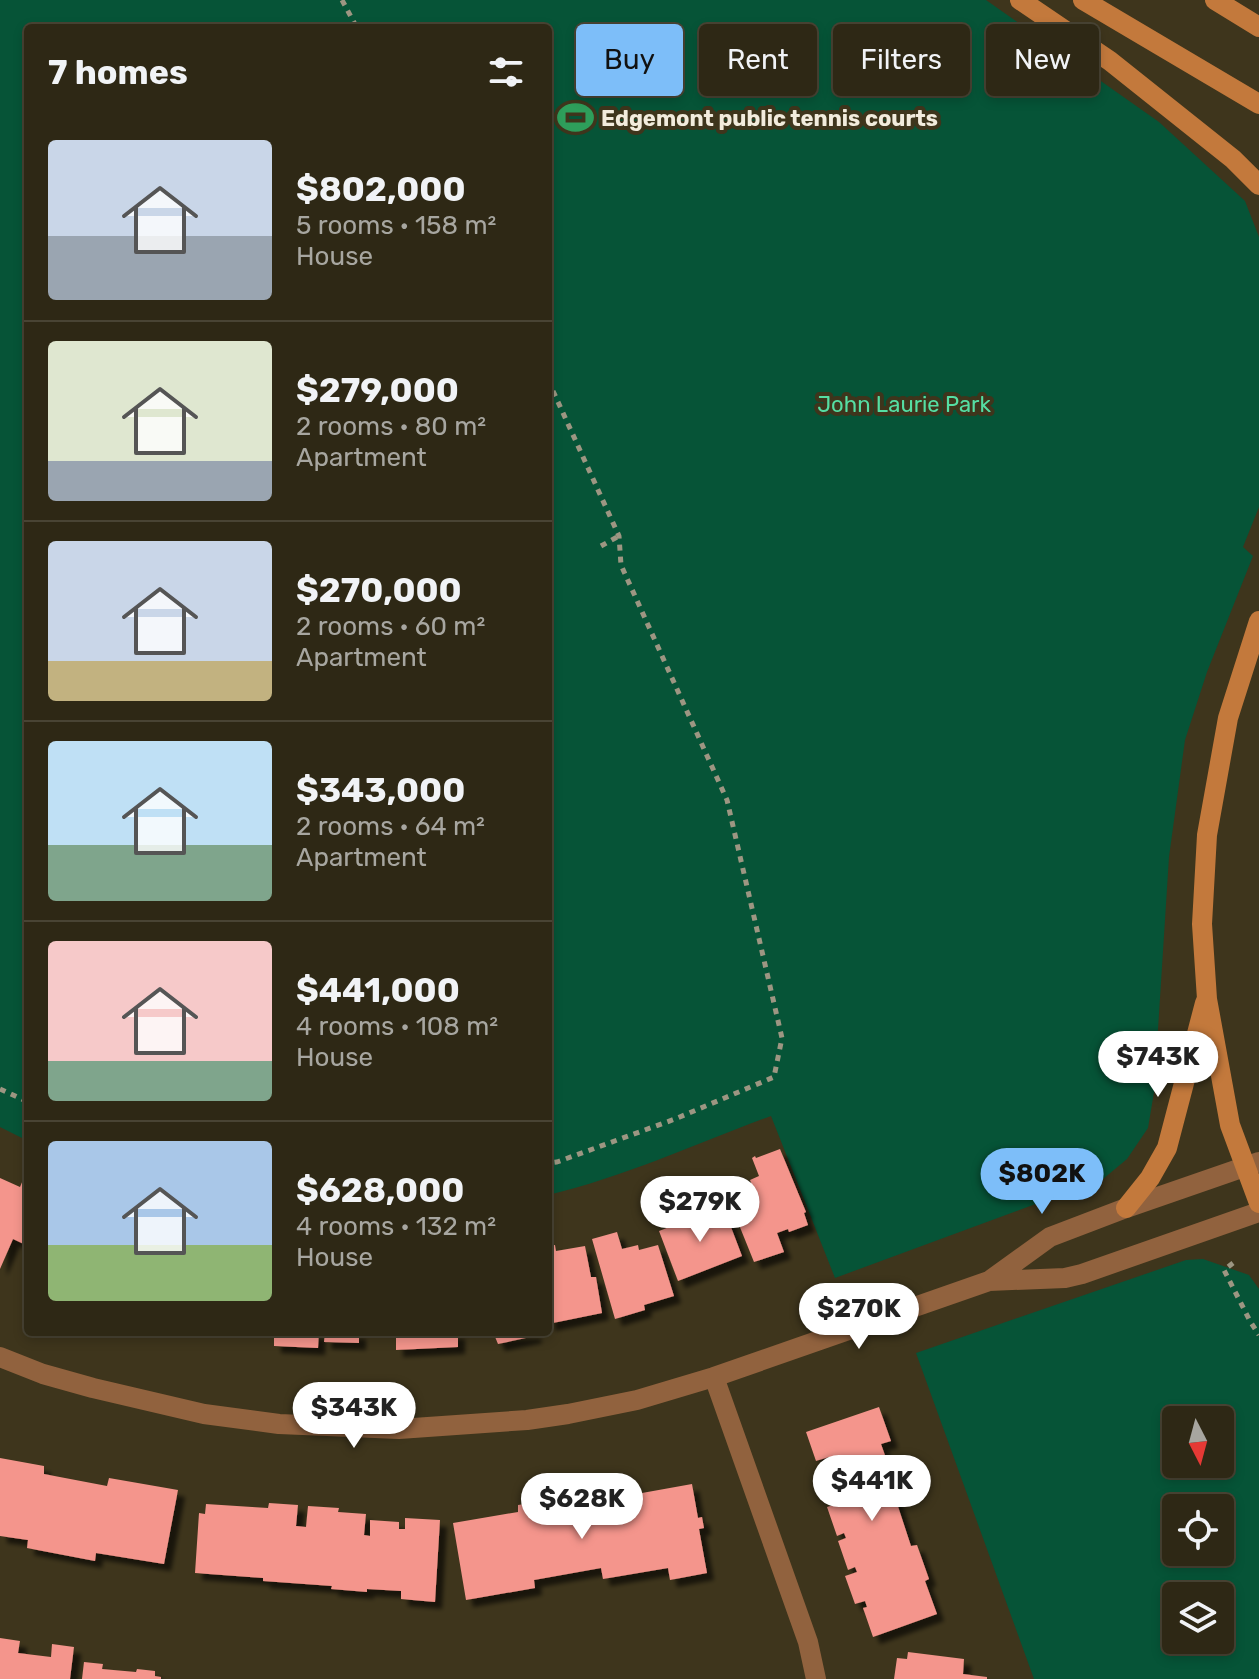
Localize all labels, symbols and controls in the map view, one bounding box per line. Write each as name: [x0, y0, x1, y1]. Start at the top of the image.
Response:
chip: Buy: [576, 24, 683, 96]
chip: Rent: [699, 24, 817, 96]
chip: Filters: [833, 24, 970, 96]
chip: New: [986, 24, 1099, 96]
icon: filters: [484, 50, 528, 94]
text: 7 homes: [48, 52, 188, 93]
sports icon: Edgemont public tennis courts: [556, 99, 594, 137]
place label: Edgemont public tennis courts: [601, 105, 938, 132]
text: $802,000: [296, 169, 466, 210]
icon: home: [112, 172, 208, 268]
text: 5 rooms · 158 m²: [296, 210, 496, 241]
text: House: [296, 241, 373, 272]
text: $279,000: [296, 370, 459, 411]
icon: home: [112, 373, 208, 469]
park label: John Laurie Park: [817, 391, 991, 418]
text: 2 rooms · 80 m²: [296, 411, 486, 442]
text: Apartment: [296, 442, 427, 473]
text: $270,000: [296, 570, 462, 611]
icon: home: [112, 573, 208, 669]
text: 2 rooms · 60 m²: [296, 611, 485, 642]
text: Apartment: [296, 642, 427, 673]
text: $343,000: [296, 770, 465, 811]
icon: home: [112, 773, 208, 869]
text: 2 rooms · 64 m²: [296, 811, 485, 842]
text: Apartment: [296, 842, 427, 873]
text: $441,000: [296, 970, 460, 1011]
icon: home: [112, 973, 208, 1069]
text: 4 rooms · 108 m²: [296, 1011, 498, 1042]
pin: $743K: [1102, 1031, 1214, 1099]
text: $743K: [1116, 1041, 1200, 1072]
text: House: [296, 1042, 373, 1073]
pin: $802K: [986, 1148, 1098, 1216]
text: $802K: [999, 1158, 1085, 1189]
text: $628,000: [296, 1170, 464, 1211]
icon: home: [112, 1173, 208, 1269]
pin: $279K: [644, 1176, 756, 1244]
text: $279K: [658, 1186, 742, 1217]
text: 4 rooms · 132 m²: [296, 1211, 496, 1242]
text: House: [296, 1242, 373, 1273]
pin: $270K: [803, 1283, 915, 1351]
text: $270K: [817, 1293, 901, 1324]
pin: $343K: [298, 1382, 410, 1450]
text: $343K: [311, 1392, 397, 1423]
north arrow: [1162, 1406, 1234, 1478]
map controls: [1162, 1406, 1234, 1654]
pin: $441K: [816, 1455, 928, 1523]
text: $441K: [831, 1465, 913, 1496]
pin: $628K: [526, 1473, 638, 1541]
text: $628K: [539, 1483, 625, 1514]
button: locate: [1162, 1494, 1234, 1566]
button: layers: [1162, 1582, 1234, 1654]

